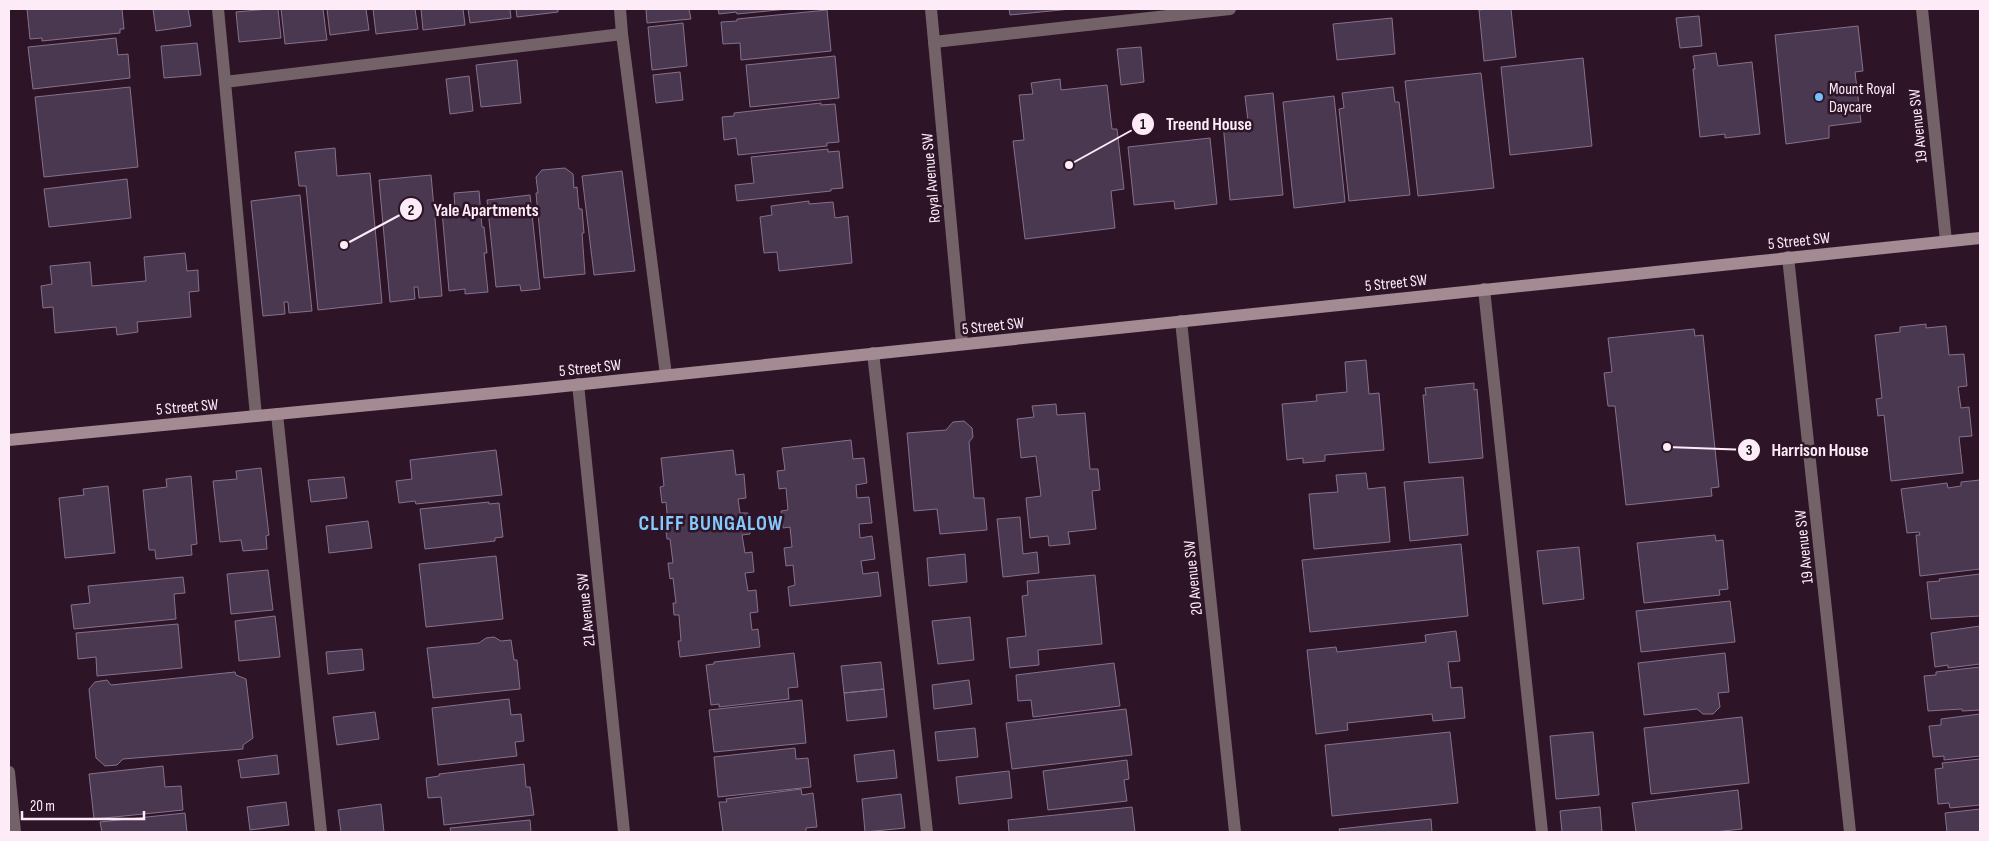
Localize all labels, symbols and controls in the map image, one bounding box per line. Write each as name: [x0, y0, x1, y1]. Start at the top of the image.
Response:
place label: Mount Royal Daycare: [1829, 80, 1895, 117]
street label: 19 Avenue SW: [1905, 87, 1932, 164]
marker: Mount Royal Daycare: [1813, 91, 1825, 103]
callout: Treend House: [1131, 107, 1262, 140]
text: Treend House: [1166, 114, 1252, 135]
text: 1: [1140, 115, 1146, 134]
street label: Royal Avenue SW: [918, 132, 945, 224]
callout: Yale Apartments: [399, 193, 549, 226]
text: Yale Apartments: [433, 200, 539, 221]
text: 2: [408, 201, 414, 220]
street label: 5 Street SW: [1767, 229, 1832, 254]
street label: 5 Street SW: [1364, 271, 1429, 296]
street label: 5 Street SW: [961, 314, 1026, 339]
street label: 5 Street SW: [558, 356, 623, 381]
street label: 5 Street SW: [155, 395, 220, 420]
callout: Harrison House: [1736, 433, 1878, 466]
text: Harrison House: [1771, 440, 1869, 461]
text: 3: [1746, 441, 1753, 460]
street label: 19 Avenue SW: [1791, 508, 1818, 585]
district label: CLIFF BUNGALOW: [638, 511, 784, 536]
street label: 20 Avenue SW: [1180, 539, 1207, 616]
street label: 21 Avenue SW: [573, 572, 600, 647]
scale bar: [22, 788, 145, 820]
text: 20 m: [30, 797, 55, 816]

